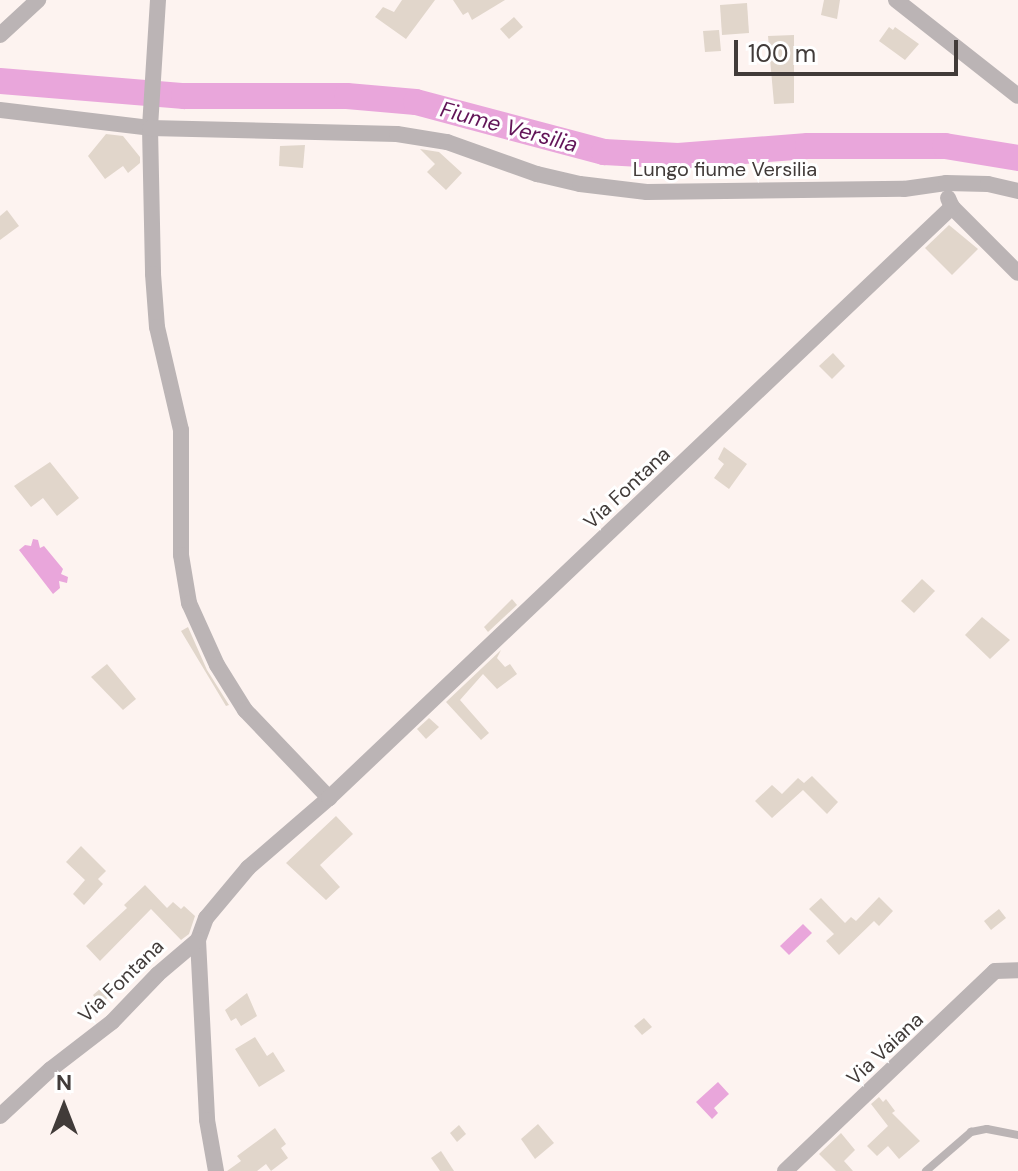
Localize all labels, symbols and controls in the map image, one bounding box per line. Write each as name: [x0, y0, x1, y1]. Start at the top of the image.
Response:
scale bar: [738, 24, 962, 74]
text: 100 m: [748, 38, 816, 69]
water label: Fiume Versilia: [438, 96, 580, 158]
street label: Lungo fiume Versilia: [633, 157, 817, 181]
street label: Via Fontana: [579, 442, 675, 534]
street label: Via Fontana: [73, 934, 169, 1028]
street label: Via Vaiana: [842, 1008, 928, 1090]
north arrow: [24, 1067, 104, 1147]
text: N: [56, 1068, 72, 1097]

